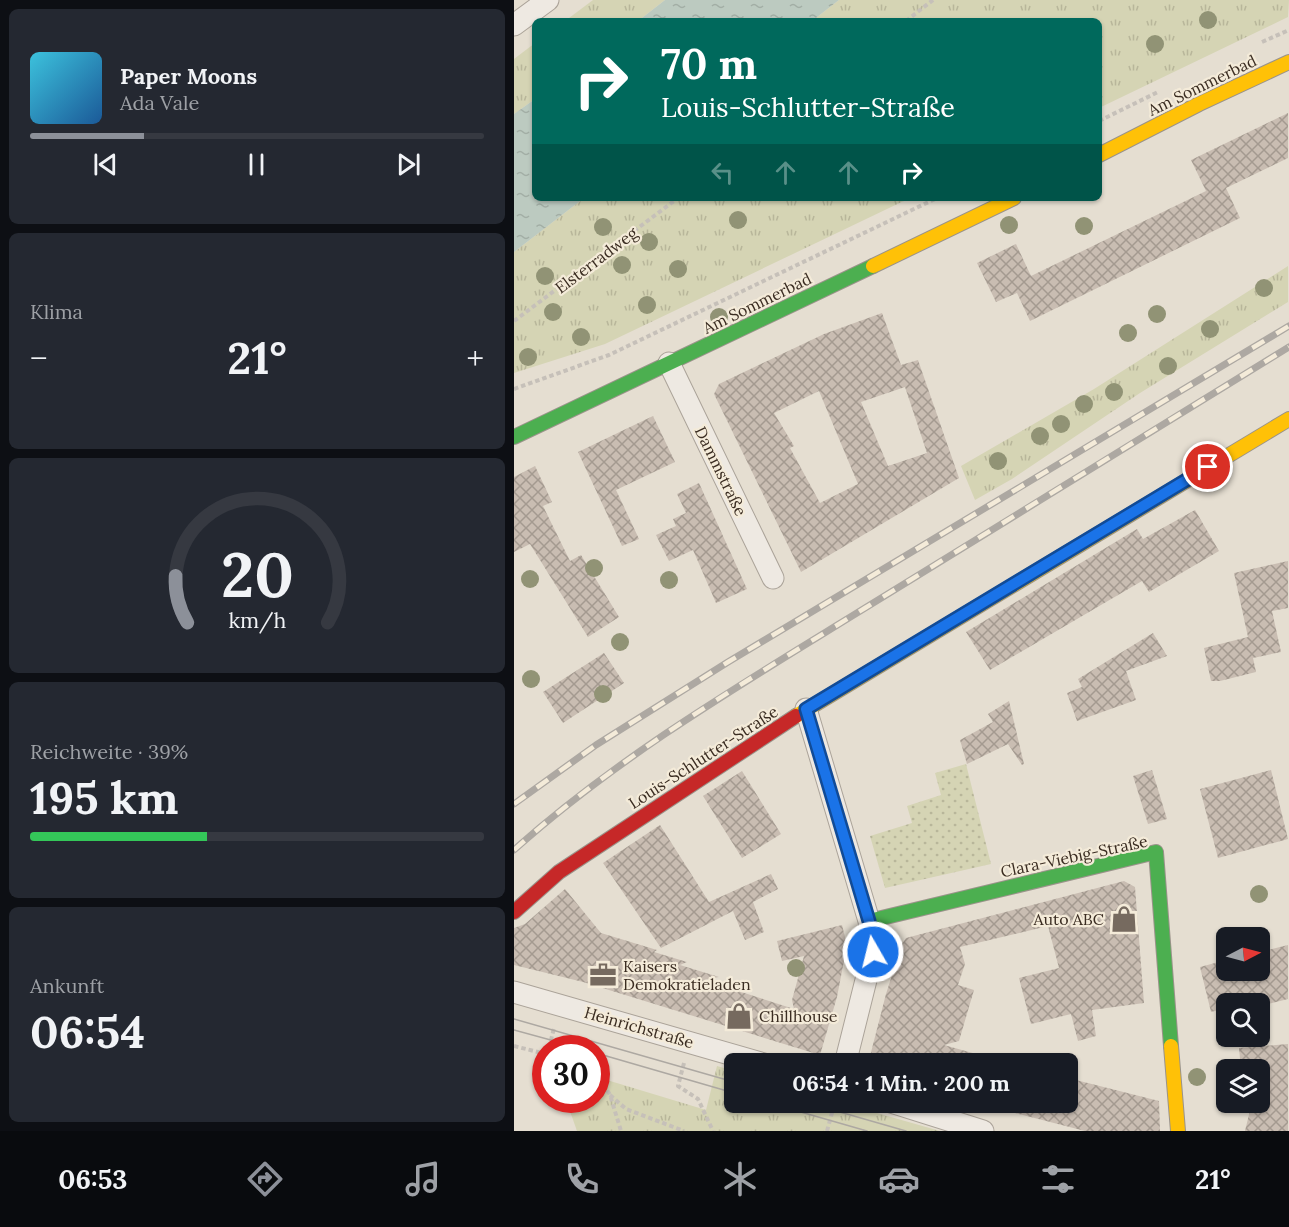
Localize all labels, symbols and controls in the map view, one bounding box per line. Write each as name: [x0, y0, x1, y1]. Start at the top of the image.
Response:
text: 70 m: [661, 37, 757, 91]
icon: right: [562, 42, 640, 120]
street label: Am Sommerbad: [1144, 50, 1260, 120]
text: Paper Moons: [120, 62, 257, 90]
text: Ada Vale: [120, 90, 199, 115]
text: Louis-Schlutter-Straße: [661, 90, 955, 124]
icon: previous: [89, 148, 122, 181]
icon: pause: [240, 148, 273, 181]
icon: next: [392, 148, 425, 181]
icon: left: [706, 156, 739, 189]
icon: ahead: [769, 156, 802, 189]
icon: ahead: [832, 156, 865, 189]
icon: right: [895, 156, 928, 189]
street label: Elsterradweg: [551, 222, 642, 298]
street label: Am Sommerbad: [699, 268, 815, 338]
text: Klima: [30, 299, 83, 324]
text: 21°: [227, 329, 287, 386]
text: −: [30, 337, 48, 379]
text: +: [466, 337, 484, 379]
street label: Dammstraße: [691, 423, 751, 519]
pin: [1182, 441, 1233, 492]
icon: arrive: [1191, 450, 1224, 483]
text: 20: [221, 534, 293, 614]
text: km/h: [228, 606, 286, 634]
street label: Louis-Schlutter-Straße: [625, 701, 782, 813]
text: Reichweite · 39%: [30, 739, 188, 764]
text: 195 km: [30, 769, 178, 826]
street label: Clara-Viebig-Straße: [999, 831, 1150, 881]
shop icon: Auto ABC: [1109, 904, 1139, 934]
place label: Auto ABC: [1033, 909, 1104, 929]
position arrow: [841, 920, 905, 984]
north arrow: [1216, 927, 1270, 981]
map controls: [1216, 927, 1270, 1113]
place label: Kaisers Demokratieladen: [623, 956, 751, 994]
office icon: Kaisers Demokratieladen: [588, 960, 618, 990]
text: Ankunft: [30, 973, 104, 998]
button: search: [1216, 993, 1270, 1047]
shop icon: Chillhouse: [724, 1001, 754, 1031]
street label: Heinrichstraße: [582, 1002, 696, 1052]
text: 06:54: [30, 1003, 145, 1060]
place label: Chillhouse: [759, 1006, 838, 1026]
speed limit sign: 30: [532, 1035, 610, 1113]
button: layers: [1216, 1059, 1270, 1113]
text: 06:54 · 1 Min. · 200 m: [792, 1069, 1010, 1097]
icon: directions: [244, 1158, 286, 1200]
icon: music: [402, 1158, 444, 1200]
icon: phone: [561, 1158, 603, 1200]
icon: climate: [719, 1158, 761, 1200]
icon: car: [878, 1158, 920, 1200]
icon: filters: [1037, 1158, 1079, 1200]
text: 06:53: [58, 1162, 127, 1196]
text: 21°: [1195, 1162, 1231, 1196]

